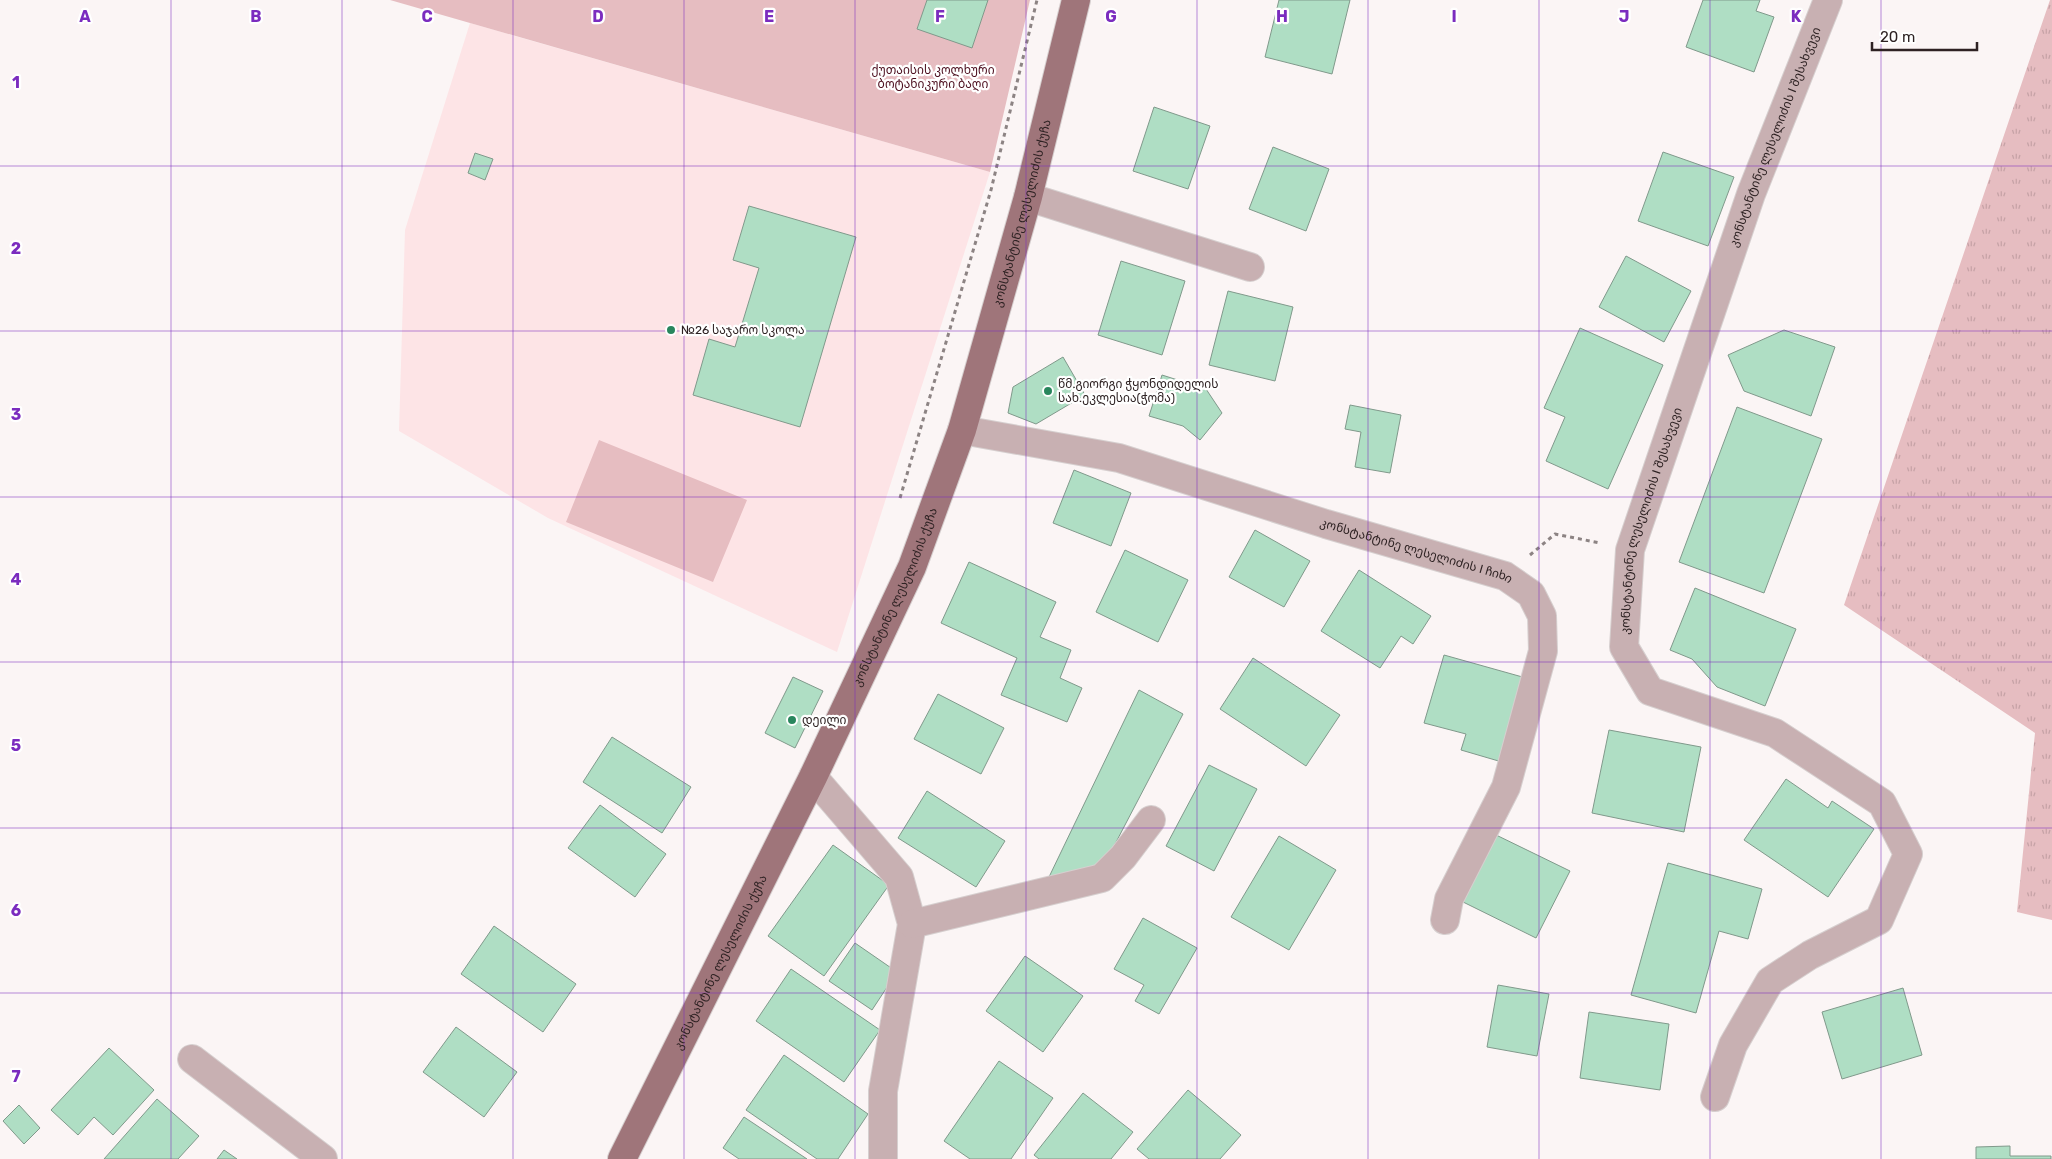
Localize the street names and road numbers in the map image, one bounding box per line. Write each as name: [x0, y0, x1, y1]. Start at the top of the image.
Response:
street label: კონსტანტინე ლესელიძის I შესახვევი: [1726, 25, 1824, 249]
street label: კონსტანტინე ლესელიძის ქუჩა: [990, 118, 1054, 309]
street label: კონსტანტინე ლესელიძის I შესახვევი: [1618, 406, 1685, 635]
street label: კონსტანტინე ლესელიძის ქუჩა: [850, 506, 940, 689]
street label: კონსტანტინე ლესელიძის I ჩიხი: [1318, 516, 1516, 586]
street label: კონსტანტინე ლესელიძის ქუჩა: [671, 872, 770, 1052]

